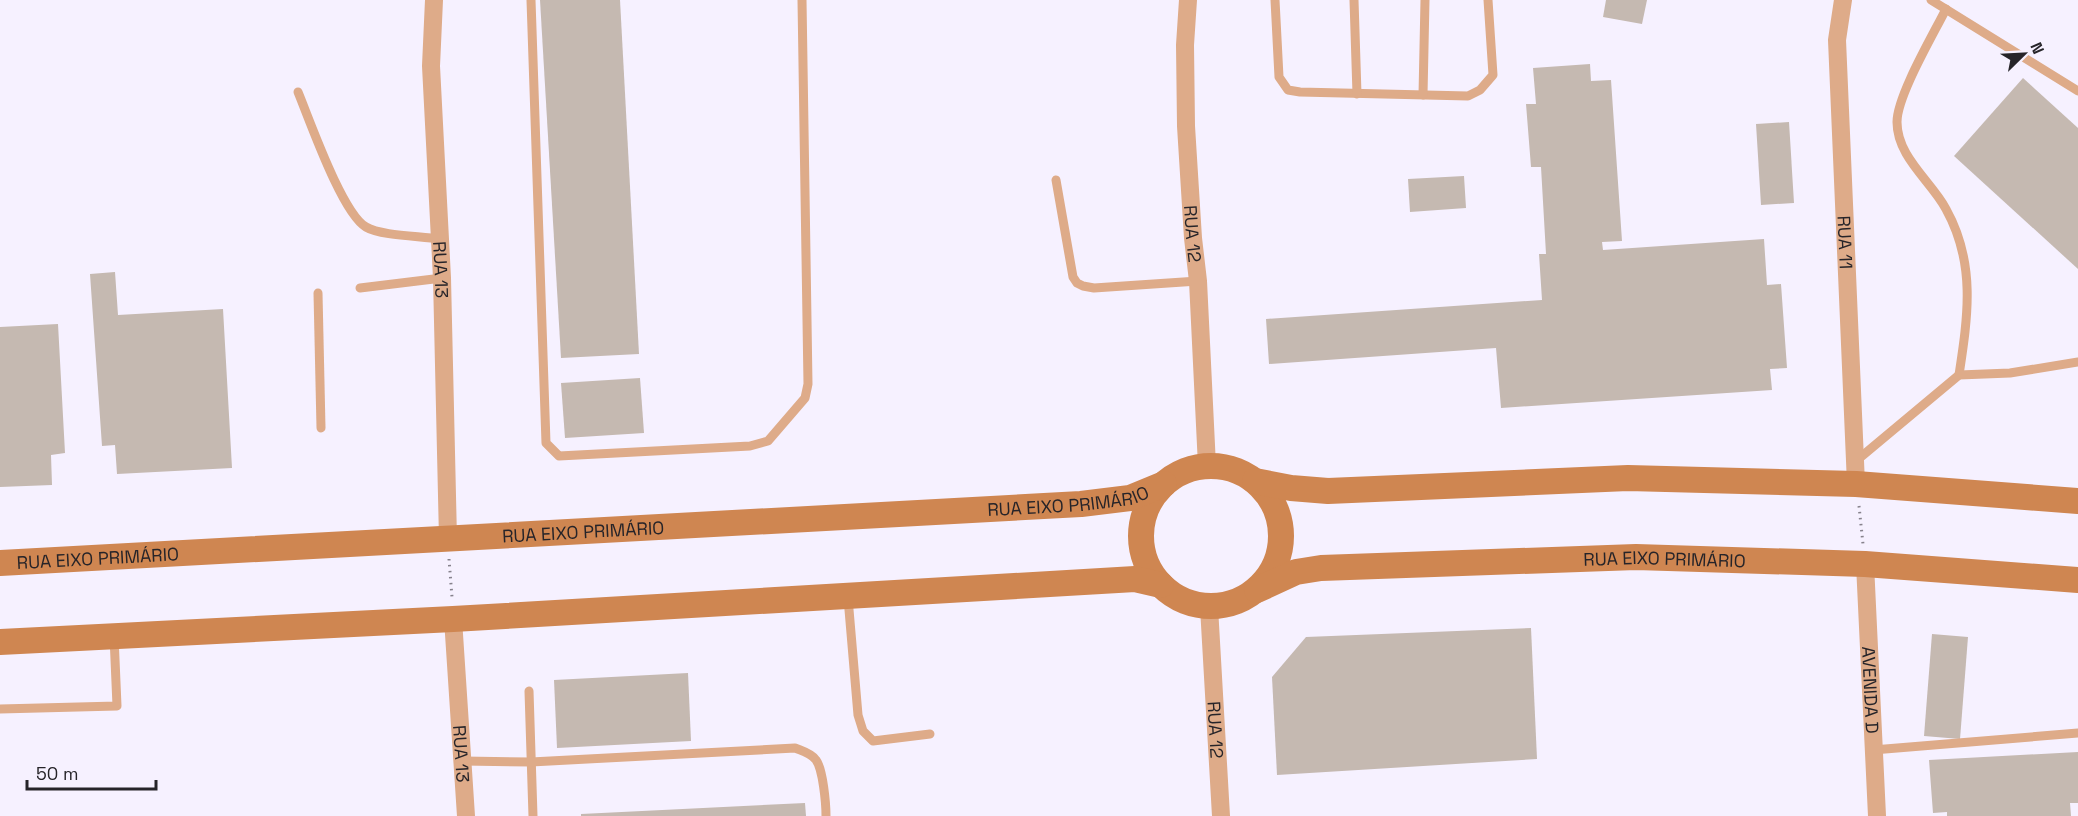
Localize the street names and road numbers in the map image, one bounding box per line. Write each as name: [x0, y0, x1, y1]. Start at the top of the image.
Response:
street label: RUA 12: [1179, 204, 1207, 263]
street label: RUA 11: [1833, 215, 1858, 270]
street label: RUA 13: [429, 240, 454, 299]
street label: RUA EIXO PRIMÁRIO: [987, 480, 1152, 521]
street label: RUA EIXO PRIMÁRIO: [501, 515, 665, 547]
street label: RUA EIXO PRIMÁRIO: [16, 542, 180, 574]
street label: RUA EIXO PRIMÁRIO: [1583, 545, 1746, 572]
street label: AVENIDA D: [1857, 646, 1885, 734]
street label: RUA 12: [1203, 701, 1229, 759]
street label: RUA 13: [449, 724, 475, 783]

